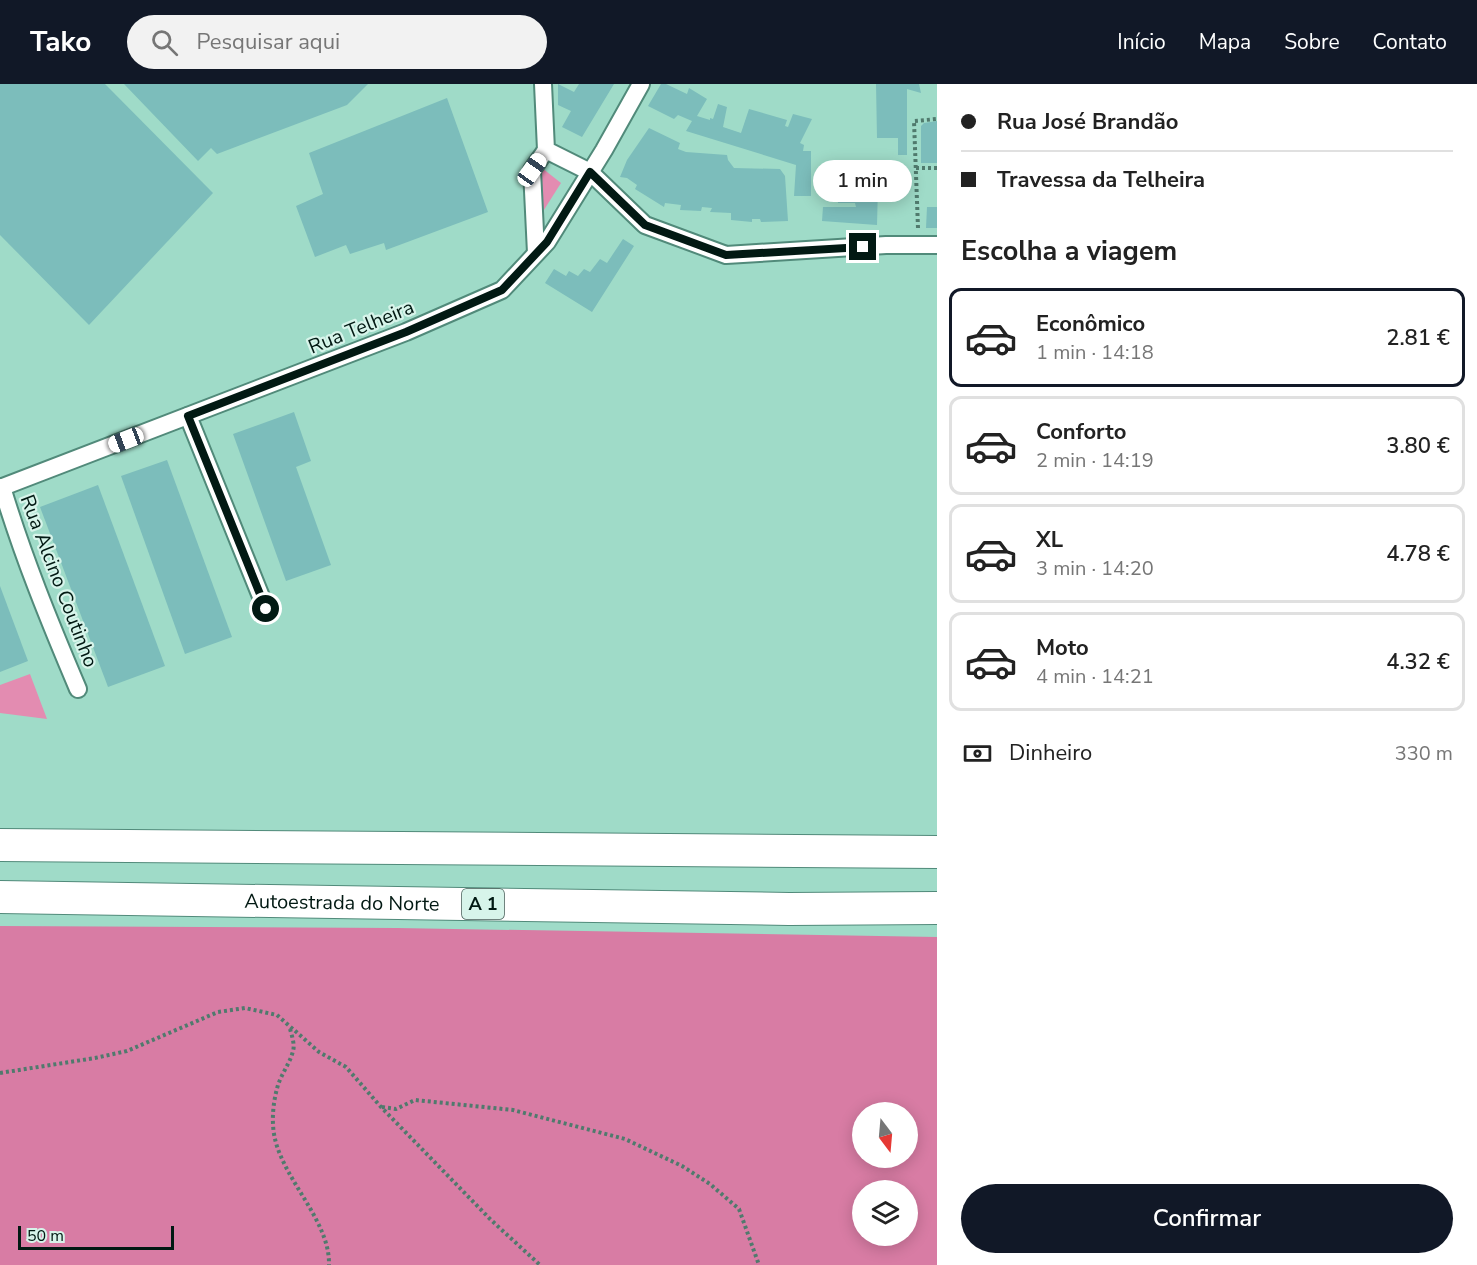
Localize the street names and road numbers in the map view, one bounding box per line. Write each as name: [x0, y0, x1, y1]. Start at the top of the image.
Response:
street label: Rua Telheira: [304, 294, 418, 360]
street label: Rua Alcino Coutinho: [14, 491, 104, 671]
street label: Autoestrada do Norte: [244, 887, 440, 917]
road number: A 1: [462, 889, 504, 919]

